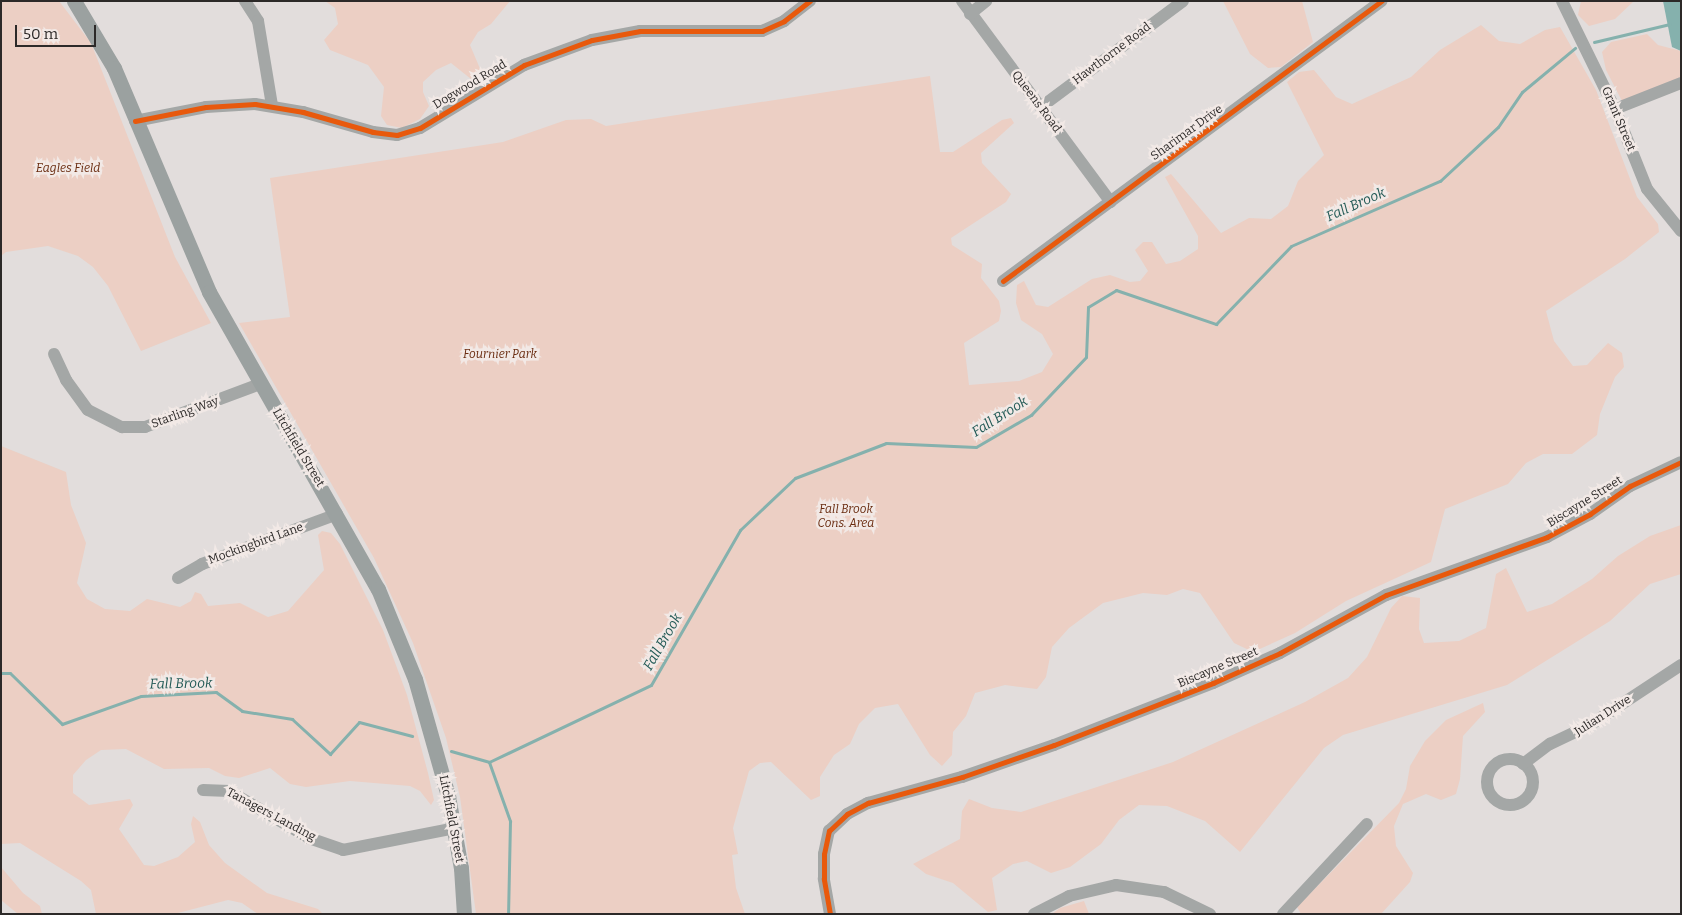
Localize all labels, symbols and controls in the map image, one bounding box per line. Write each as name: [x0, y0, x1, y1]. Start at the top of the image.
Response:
scale bar: [18, 15, 99, 47]
street label: Hawthorne Road: [1070, 20, 1154, 88]
text: 50 m: [23, 25, 58, 43]
street label: Dogwood Road: [431, 57, 509, 113]
street label: Queens Road: [1008, 68, 1064, 136]
street label: Grant Street: [1598, 85, 1638, 153]
street label: Sharimar Drive: [1148, 102, 1226, 164]
park label: Eagles Field: [36, 162, 100, 176]
water label: Fall Brook: [1324, 185, 1388, 225]
park label: Fournier Park: [463, 348, 537, 362]
water label: Fall Brook: [969, 393, 1031, 441]
street label: Starling Way: [149, 394, 221, 432]
street label: Litchfield Street: [269, 406, 327, 490]
street label: Biscayne Street: [1545, 473, 1625, 531]
park label: Fall Brook Cons. Area: [818, 503, 874, 531]
street label: Mockingbird Lane: [207, 520, 305, 568]
water label: Fall Brook: [640, 611, 686, 673]
street label: Biscayne Street: [1176, 645, 1260, 691]
water label: Fall Brook: [149, 675, 213, 693]
street label: Julian Drive: [1572, 692, 1634, 740]
street label: Litchfield Street: [435, 774, 467, 864]
street label: Tanagers Landing: [224, 785, 318, 845]

